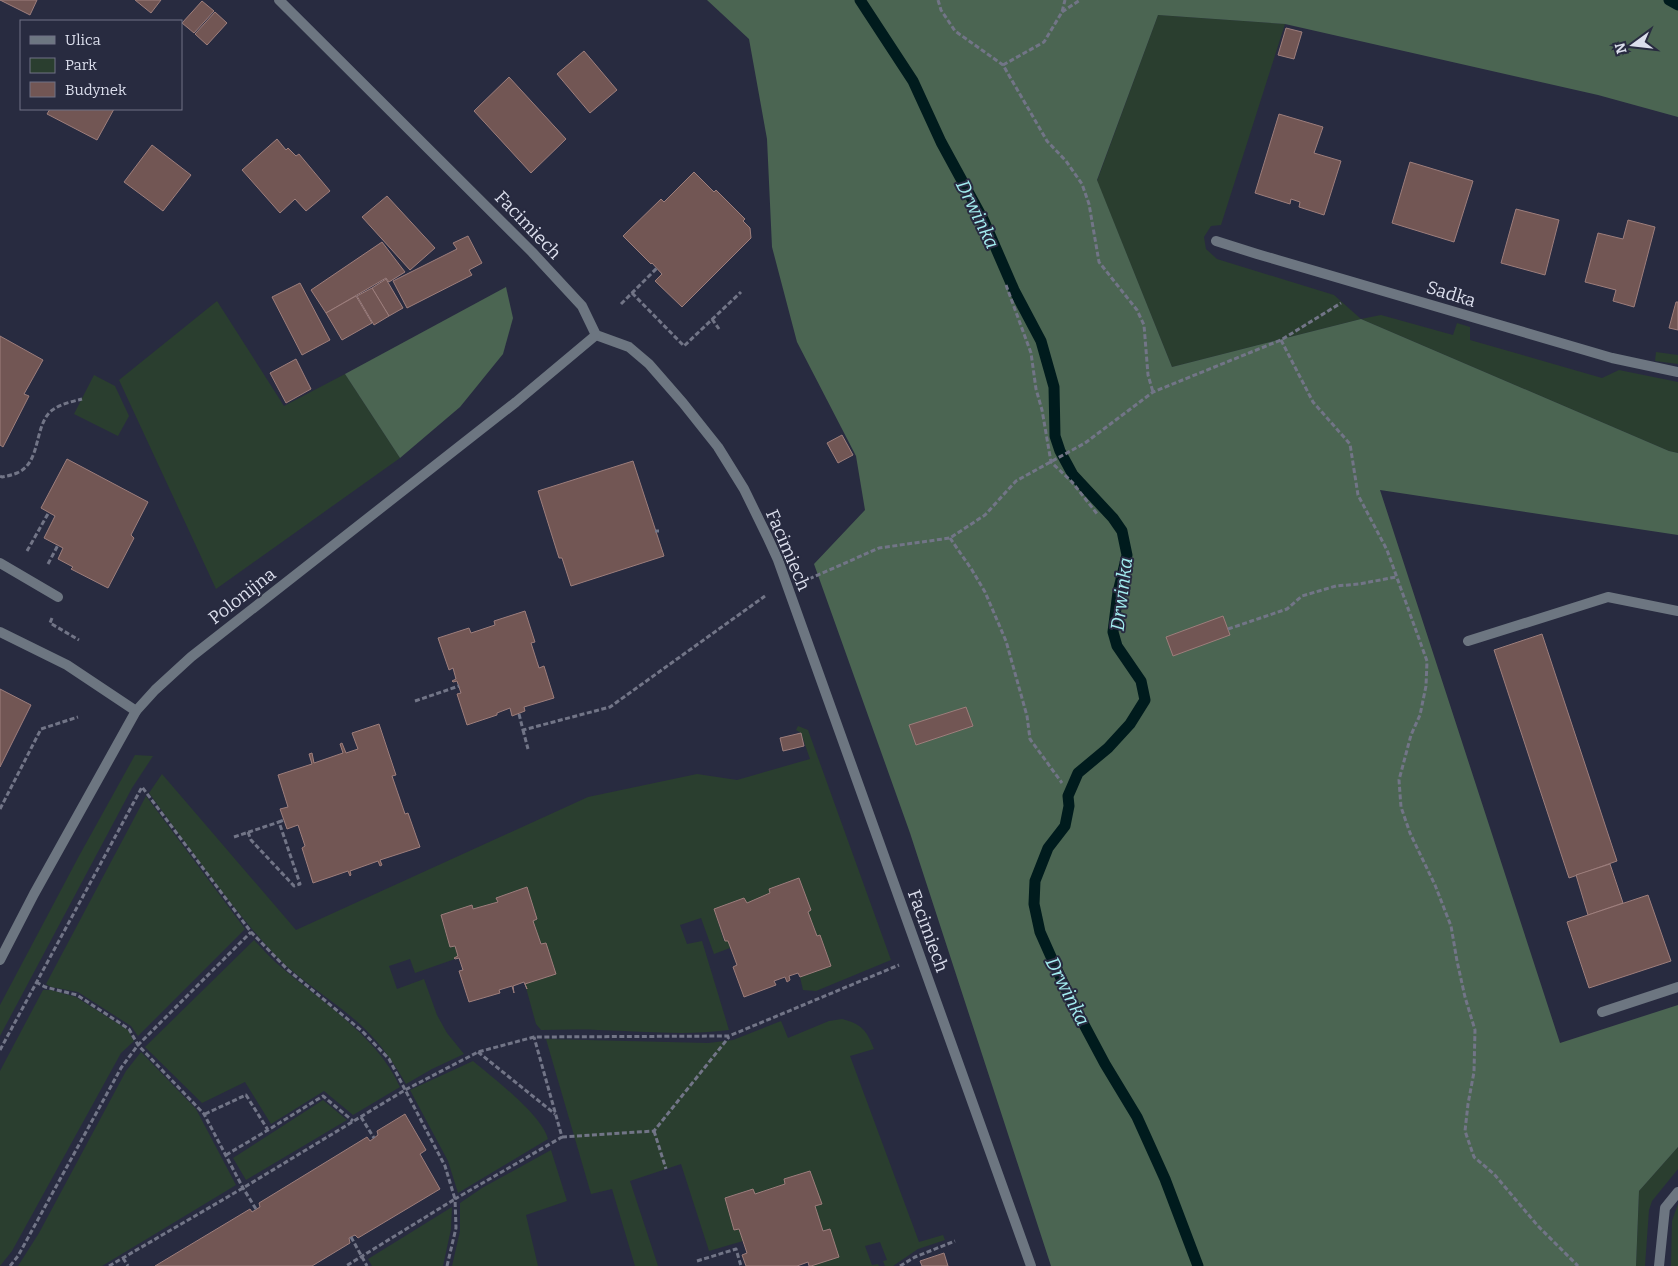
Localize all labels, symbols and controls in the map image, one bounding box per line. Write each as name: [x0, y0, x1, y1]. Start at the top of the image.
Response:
legend: [20, 20, 182, 110]
north arrow: [1608, 20, 1658, 70]
text: Ulica: [65, 31, 101, 49]
text: N: [1611, 41, 1631, 56]
text: Park: [65, 56, 97, 74]
text: Budynek: [65, 81, 127, 99]
water label: Drwinka: [951, 176, 1004, 252]
street label: Facimiech: [490, 186, 566, 264]
street label: Sadka: [1424, 276, 1478, 312]
street label: Facimiech: [761, 506, 815, 594]
water label: Drwinka: [1106, 556, 1137, 632]
street label: Polonijna: [204, 563, 280, 629]
street label: Facimiech: [903, 887, 953, 975]
water label: Drwinka: [1041, 953, 1095, 1029]

